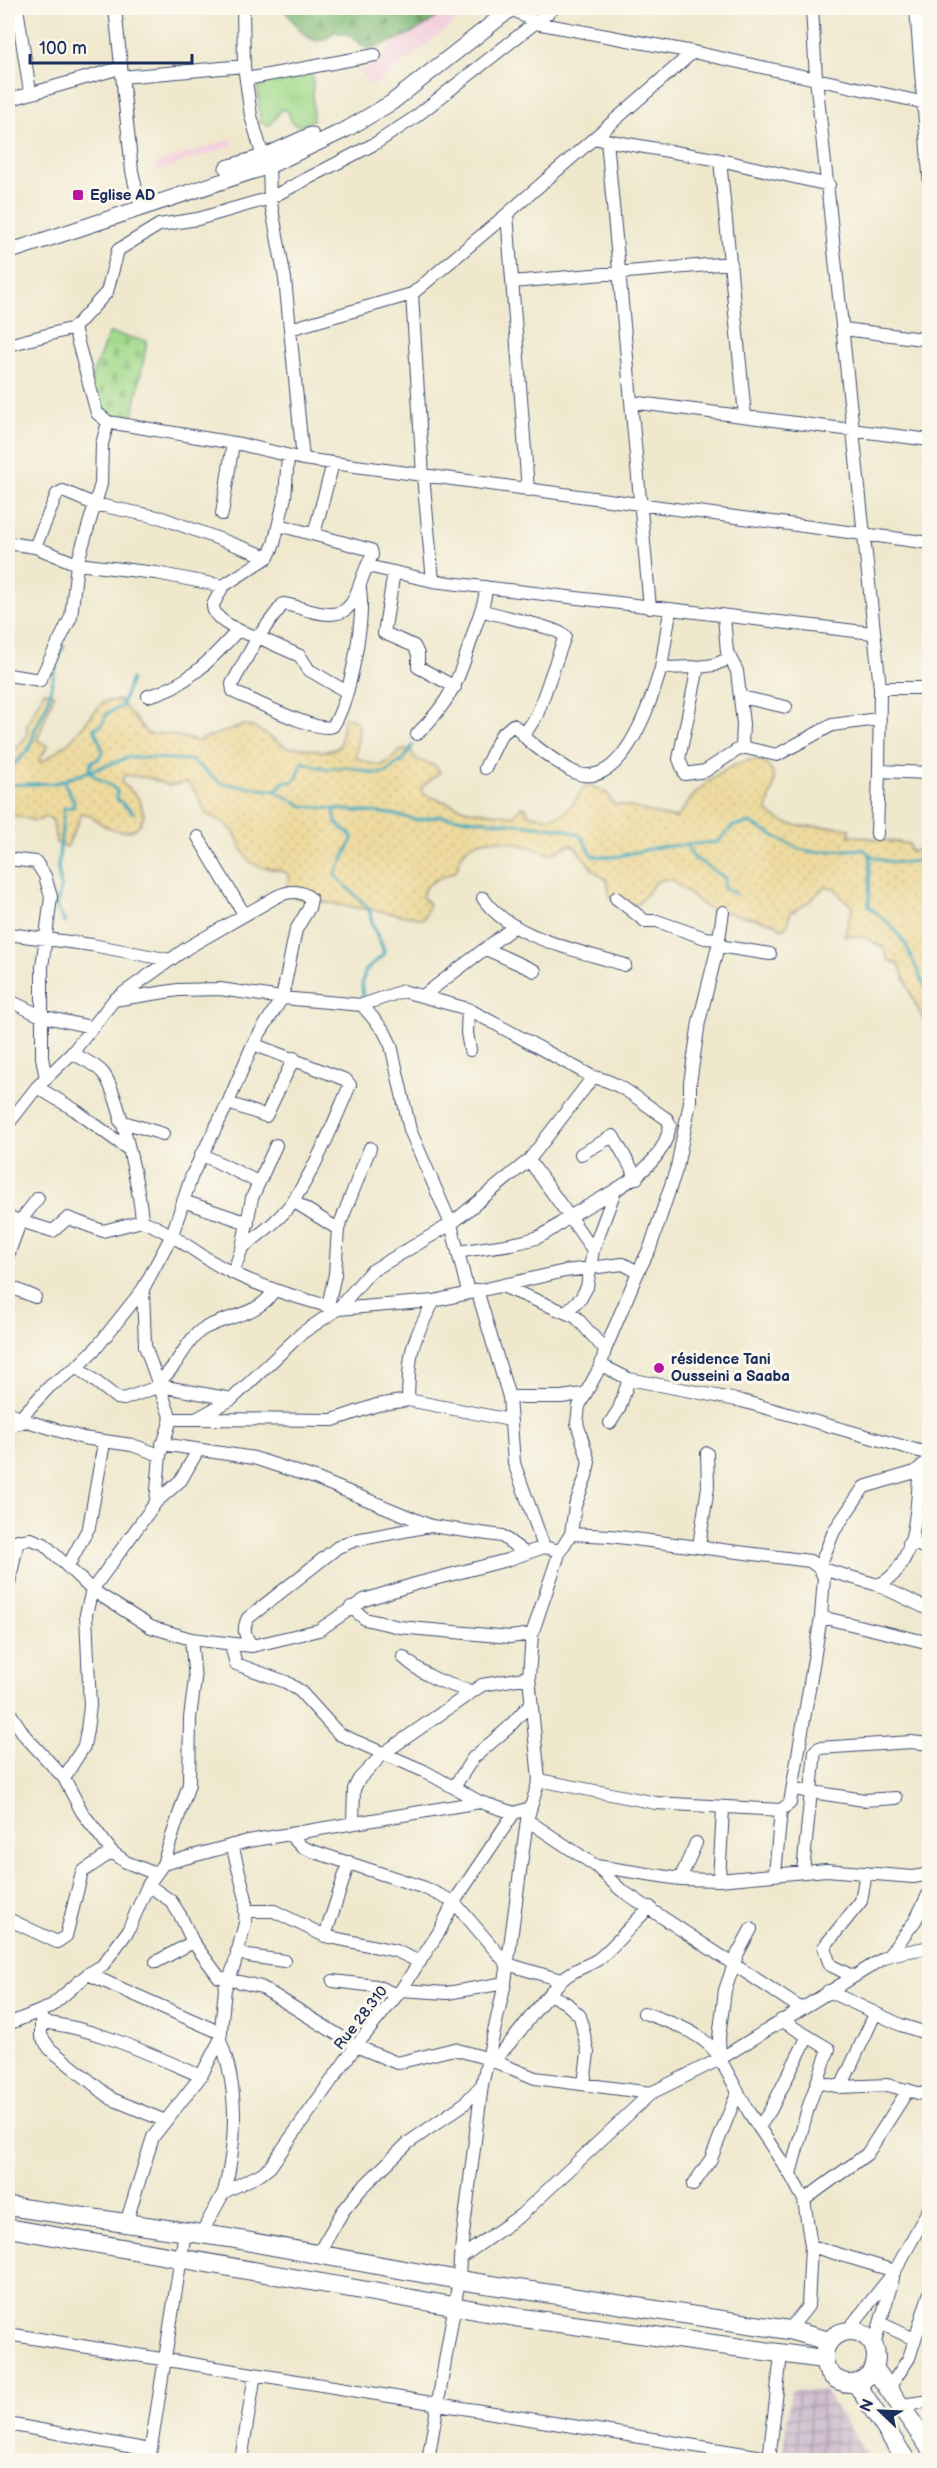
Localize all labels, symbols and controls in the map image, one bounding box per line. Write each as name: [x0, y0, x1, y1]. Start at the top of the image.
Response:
scale bar: [30, 27, 192, 65]
text: 100 m: [39, 38, 87, 59]
place label: Eglise AD: [90, 186, 155, 205]
marker: Eglise AD: [71, 188, 85, 202]
place label: résidence Tani Ousseini a Saaba: [671, 1350, 790, 1386]
marker: résidence Tani Ousseini a Saaba: [652, 1361, 666, 1375]
street label: Rue 28.310: [330, 1982, 392, 2054]
north arrow: [850, 2381, 910, 2441]
text: N: [856, 2396, 879, 2415]

